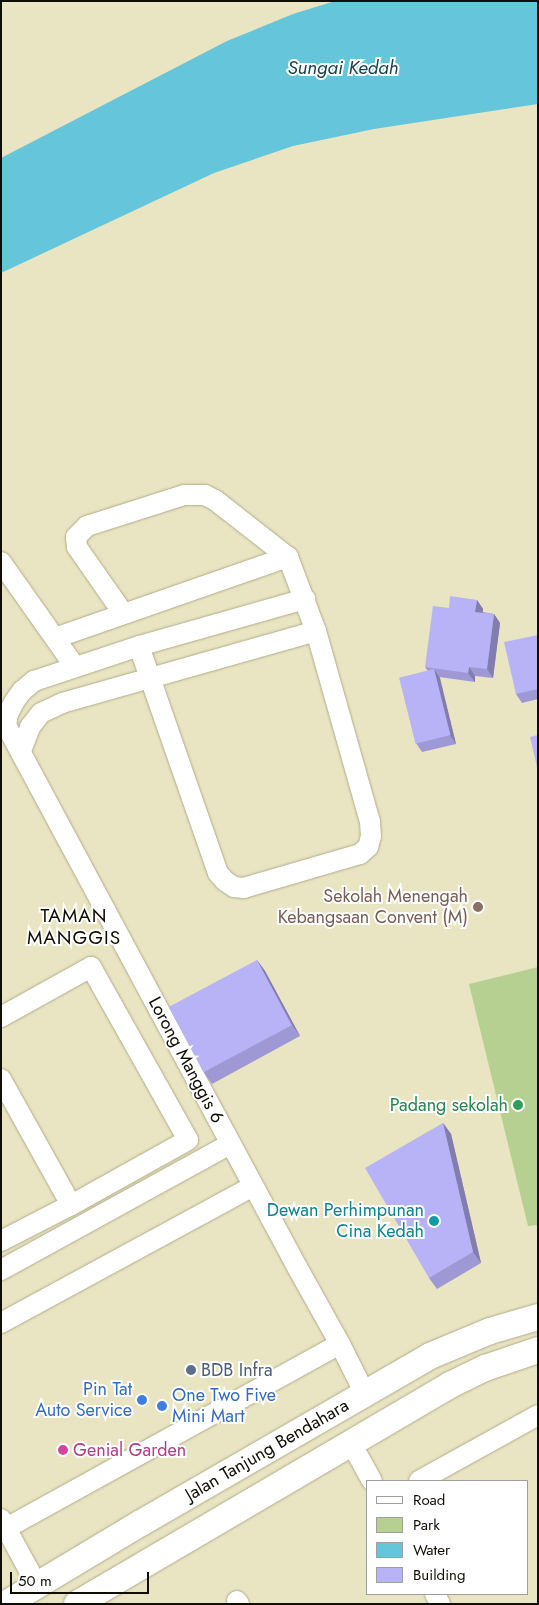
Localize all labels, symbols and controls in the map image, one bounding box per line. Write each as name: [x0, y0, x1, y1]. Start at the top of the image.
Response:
water label: Sungai Kedah: [288, 57, 398, 79]
place label: Sekolah Menengah Kebangsaan Convent (M): [278, 886, 468, 929]
marker: Sekolah Menengah Kebangsaan Convent (M): [472, 901, 484, 913]
district label: TAMAN MANGGIS: [26, 905, 122, 949]
street label: Lorong Manggis 6: [144, 993, 228, 1127]
place label: Padang sekolah: [390, 1094, 508, 1116]
marker: Padang sekolah: [512, 1099, 524, 1111]
place label: Dewan Perhimpunan Cina Kedah: [267, 1200, 424, 1242]
marker: Dewan Perhimpunan Cina Kedah: [428, 1215, 440, 1227]
place label: BDB Infra: [201, 1359, 273, 1381]
marker: BDB Infra: [185, 1364, 197, 1376]
place label: Pin Tat Auto Service: [35, 1379, 132, 1422]
place label: One Two Five Mini Mart: [172, 1385, 276, 1428]
marker: Pin Tat Auto Service: [136, 1394, 148, 1406]
street label: Jalan Tanjung Bendahara: [181, 1394, 353, 1506]
marker: One Two Five Mini Mart: [156, 1400, 168, 1412]
place label: Genial Garden: [73, 1439, 186, 1461]
marker: Genial Garden: [57, 1444, 69, 1456]
legend: [366, 1480, 529, 1595]
text: Road: [413, 1489, 445, 1511]
text: Park: [413, 1514, 440, 1536]
text: Water: [413, 1539, 450, 1561]
scale bar: [12, 1562, 151, 1594]
text: Building: [413, 1564, 465, 1586]
text: 50 m: [18, 1570, 52, 1592]

